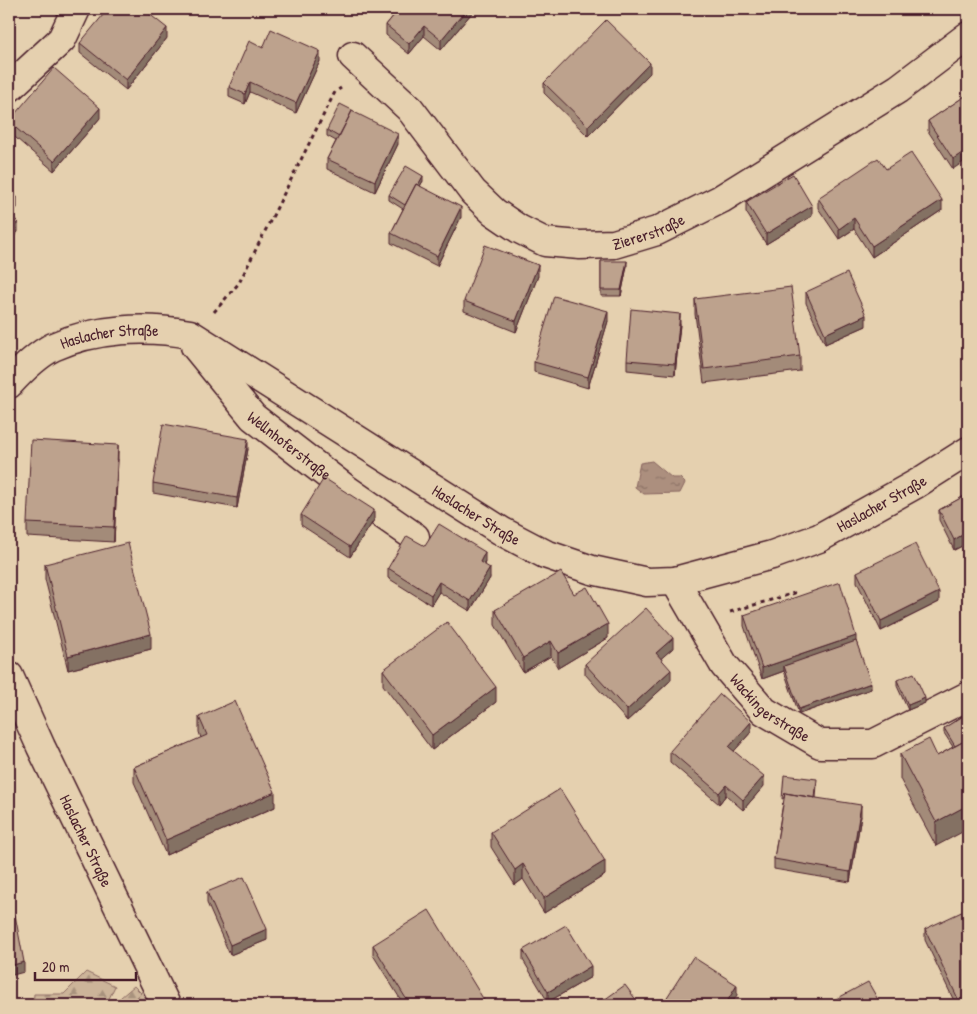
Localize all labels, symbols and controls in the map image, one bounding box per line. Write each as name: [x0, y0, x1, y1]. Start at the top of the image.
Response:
street label: Ziererstraße: [609, 208, 689, 255]
street label: Haslacher Straße: [57, 319, 160, 354]
street label: Wellnhoferstraße: [243, 406, 337, 485]
street label: Haslacher Straße: [832, 469, 931, 537]
street label: Haslacher Straße: [428, 479, 525, 550]
street label: Wackingerstraße: [725, 669, 815, 747]
street label: Haslacher Straße: [55, 791, 118, 891]
scale bar: [35, 949, 136, 981]
text: 20 m: [42, 956, 69, 977]

